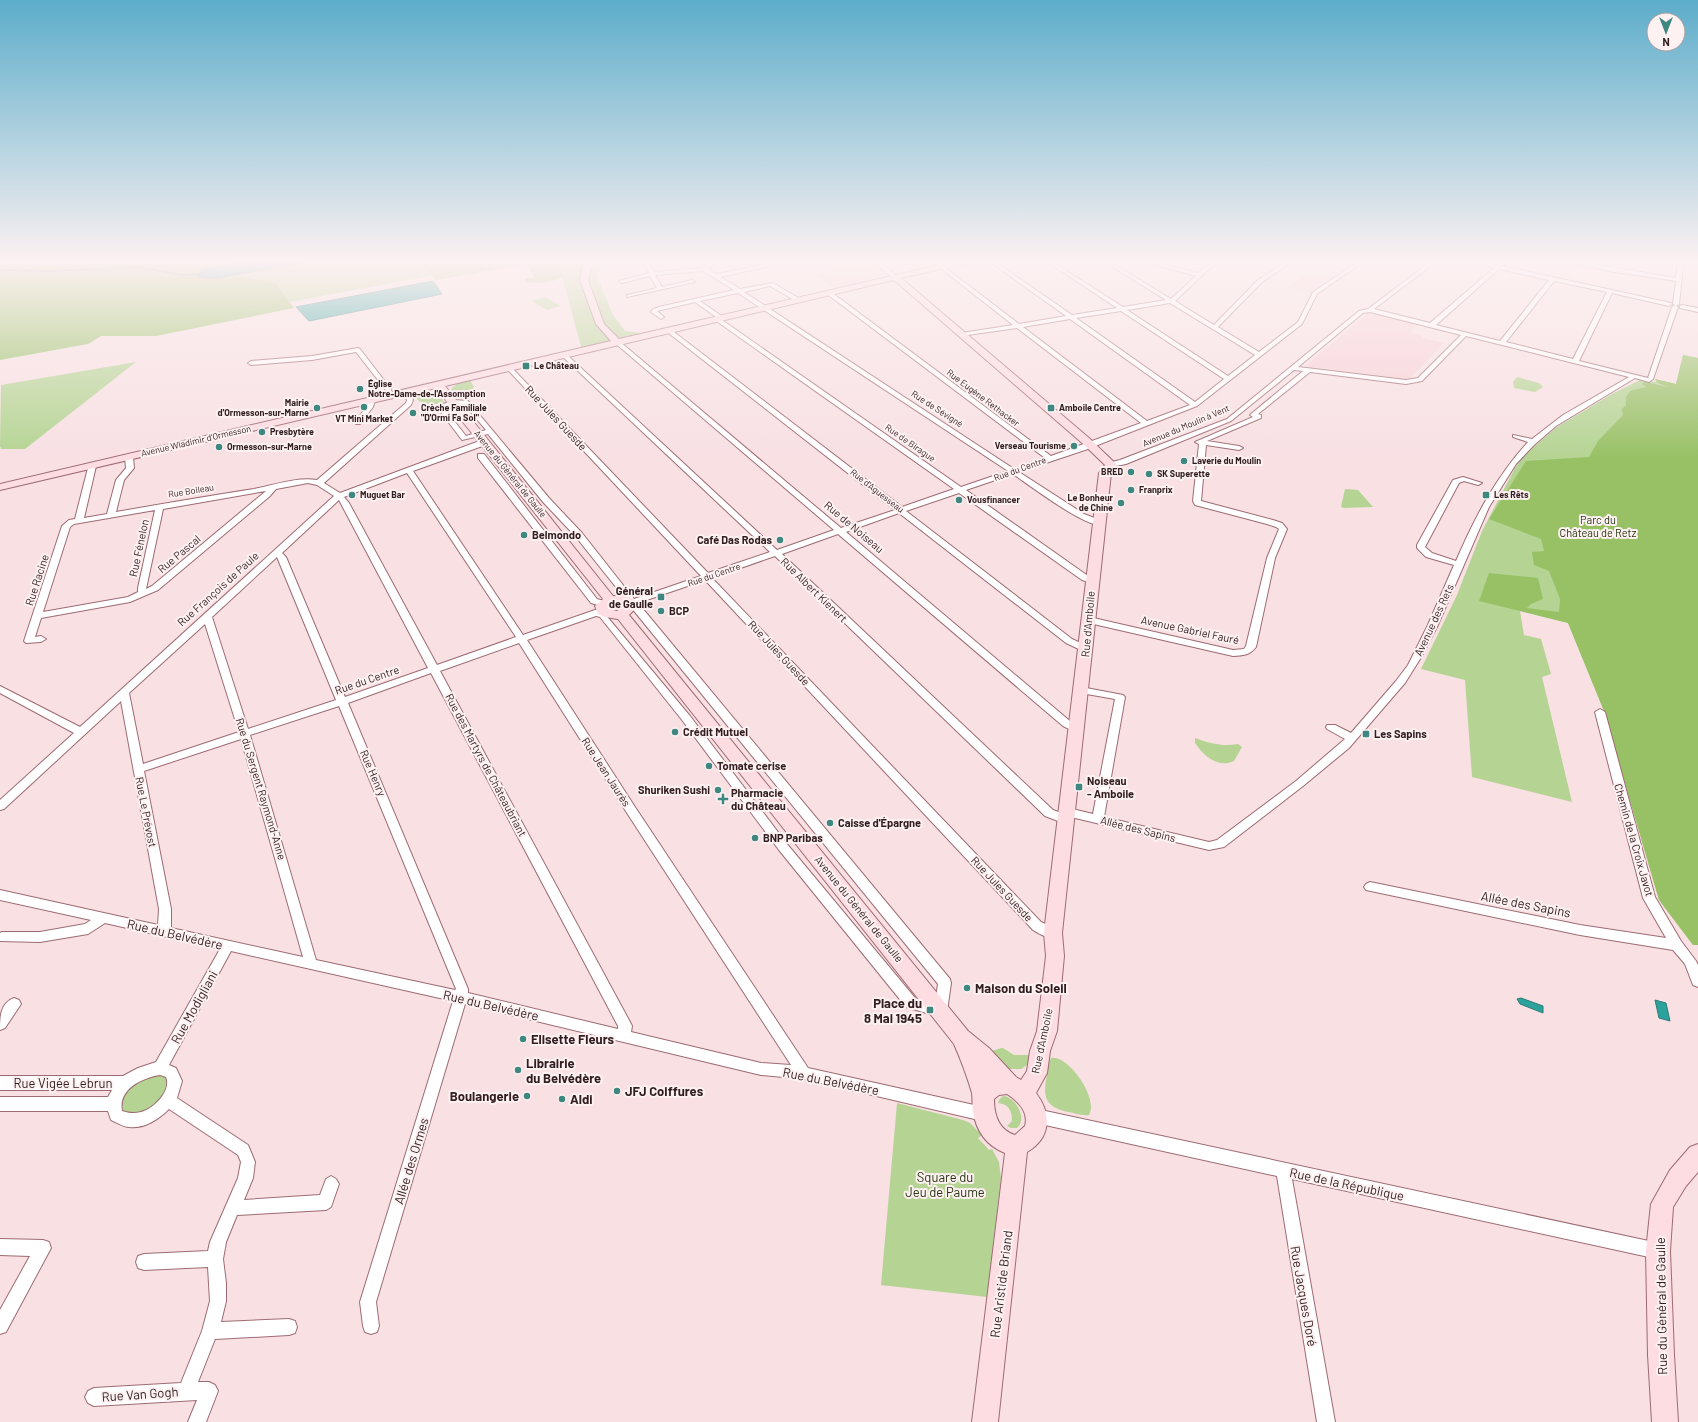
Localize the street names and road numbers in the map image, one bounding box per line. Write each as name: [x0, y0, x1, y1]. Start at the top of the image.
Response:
street label: Rue Eugène Rethacker: [945, 367, 1022, 429]
street label: Rue Jules Guesde: [523, 382, 590, 453]
street label: Rue de Sévigné: [909, 388, 965, 429]
street label: Avenue du Moulin à Vent: [1141, 402, 1231, 449]
street label: Rue de Birague: [883, 421, 938, 464]
street label: Avenue Wladimir d'Ormesson: [140, 422, 252, 459]
street label: Avenue du Général de Gaulle: [472, 428, 549, 520]
street label: Rue du Centre: [992, 454, 1048, 483]
street label: Rue d'Aguesseau: [848, 466, 906, 515]
street label: Rue Boileau: [167, 481, 215, 500]
street label: Rue de Noiseau: [822, 498, 887, 555]
street label: Rue Fénelon: [126, 518, 151, 578]
street label: Rue Pascal: [155, 532, 203, 575]
street label: Rue François de Paule: [174, 549, 261, 628]
street label: Rue Racine: [22, 552, 51, 607]
street label: Rue Albert Kienert: [778, 555, 850, 625]
street label: Rue du Centre: [686, 560, 742, 589]
street label: Avenue des Rets: [1411, 582, 1456, 658]
street label: Rue d'Amboile: [1078, 590, 1097, 658]
street label: Avenue Gabriel Fauré: [1140, 613, 1241, 646]
street label: Rue Jules Guesde: [746, 617, 813, 688]
street label: Rue du Centre: [333, 662, 401, 697]
street label: Rue des Martyrs de Châteaubriant: [443, 691, 530, 838]
street label: Rue du Sergent Raymond-Anne: [234, 716, 289, 862]
street label: Rue Jean Jaurès: [579, 735, 634, 809]
street label: Rue Henry: [358, 748, 389, 798]
street label: Rue Le Prévost: [133, 776, 160, 848]
street label: Chemin de la Croix Javot: [1612, 782, 1657, 898]
street label: Allée des Sapins: [1099, 813, 1177, 844]
street label: Avenue du Général de Gaulle: [812, 853, 906, 965]
street label: Rue Jules Guesde: [969, 853, 1036, 924]
street label: Allée des Sapins: [1480, 887, 1572, 921]
street label: Rue du Belvédère: [126, 915, 224, 953]
street label: Rue Modigliani: [167, 967, 221, 1047]
street label: Rue du Belvédère: [442, 986, 540, 1024]
street label: Rue d'Amboile: [1028, 1007, 1055, 1075]
street label: Rue du Belvédère: [782, 1064, 881, 1098]
street label: Rue Vigée Lebrun: [14, 1075, 112, 1091]
street label: Allée des Ormes: [390, 1116, 432, 1206]
street label: Rue de la République: [1288, 1164, 1406, 1204]
street label: Rue Aristide Briand: [986, 1229, 1016, 1339]
street label: Rue du Général de Gaulle: [1652, 1237, 1670, 1375]
street label: Rue Jacques Doré: [1287, 1244, 1321, 1348]
street label: Rue Van Gogh: [101, 1383, 179, 1405]

